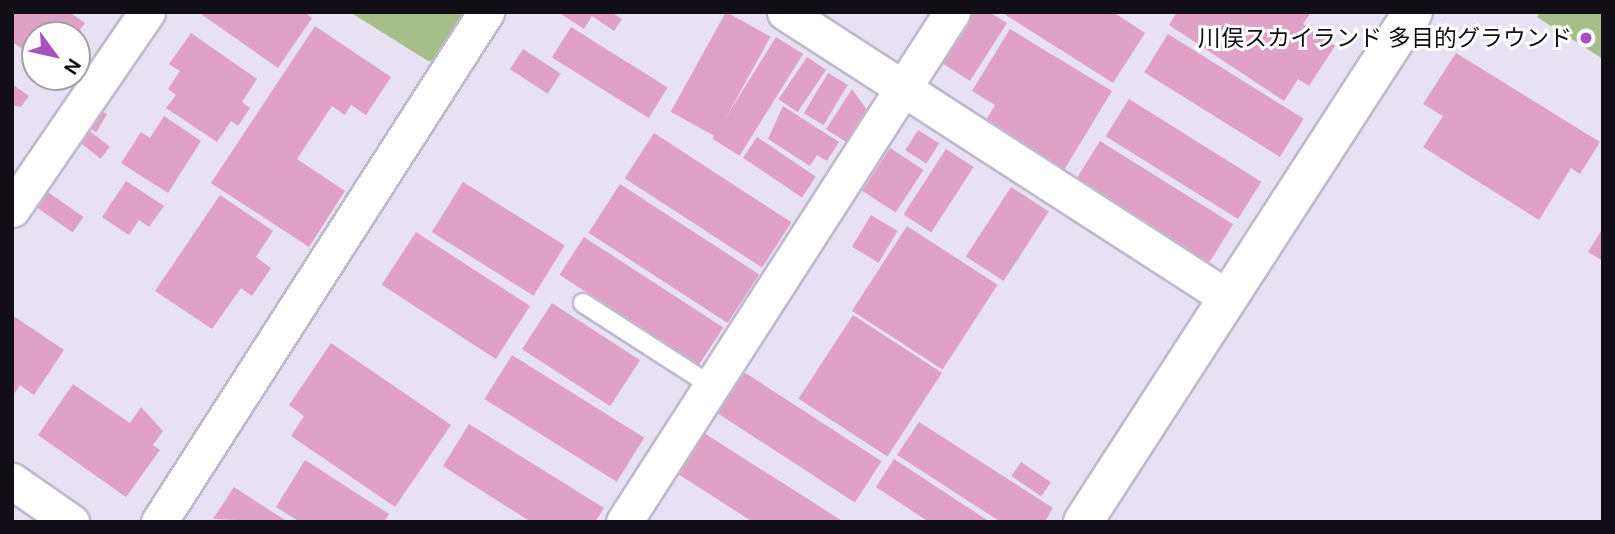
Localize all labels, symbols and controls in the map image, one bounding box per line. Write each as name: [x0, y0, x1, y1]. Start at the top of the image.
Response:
north arrow: [21, 21, 91, 91]
place label: 川俣スカイランド 多目的グラウンド: [1198, 24, 1572, 52]
marker: 川俣スカイランド 多目的グラウンド: [1578, 30, 1594, 46]
text: N: [58, 54, 87, 79]

